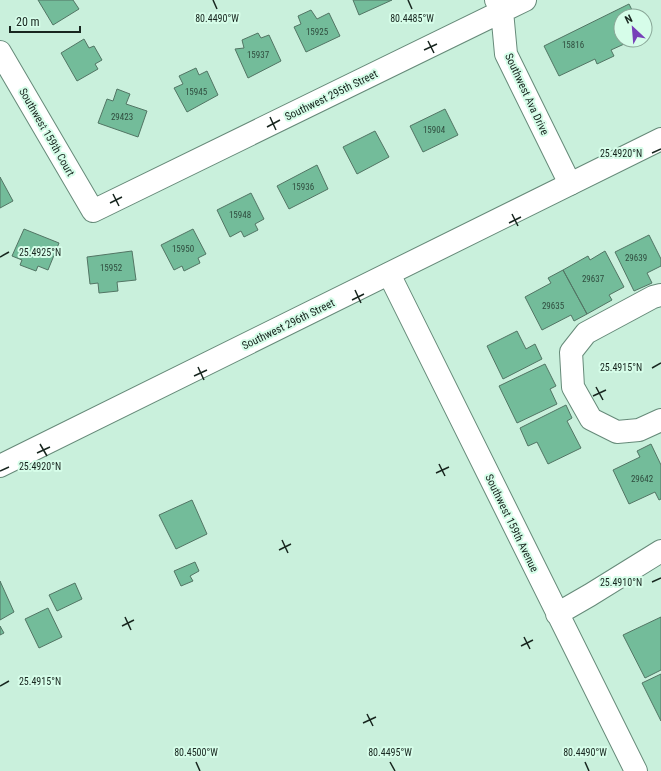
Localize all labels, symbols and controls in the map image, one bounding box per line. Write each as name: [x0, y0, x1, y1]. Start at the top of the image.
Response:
scale bar: [10, 8, 80, 34]
north arrow: [613, 8, 653, 48]
text: N: [623, 12, 635, 27]
text: 80.4490°W: [195, 13, 239, 24]
text: 80.4485°W: [390, 13, 434, 24]
text: 20 m: [16, 15, 40, 29]
house number: 15925: [306, 27, 329, 37]
house number: 15816: [562, 40, 584, 50]
house number: 15937: [247, 50, 270, 60]
street label: Southwest Ava Drive: [502, 51, 551, 137]
street label: Southwest 295th Street: [283, 67, 380, 124]
street label: Southwest 159th Court: [16, 86, 77, 179]
house number: 15945: [185, 87, 208, 97]
house number: 29423: [111, 112, 133, 122]
house number: 15904: [423, 125, 446, 135]
text: 25.4920°N: [600, 148, 642, 159]
house number: 15936: [292, 182, 314, 192]
house number: 15948: [229, 210, 251, 220]
house number: 15950: [172, 244, 194, 254]
text: 25.4925°N: [19, 247, 61, 258]
house number: 29639: [625, 253, 647, 263]
house number: 15952: [100, 263, 123, 273]
house number: 29637: [582, 274, 605, 284]
street label: Southwest 296th Street: [240, 296, 337, 353]
house number: 29635: [542, 301, 565, 311]
text: 25.4915°N: [600, 362, 642, 373]
text: 25.4920°N: [19, 461, 61, 472]
street label: Southwest 159th Avenue: [482, 472, 541, 574]
house number: 29642: [631, 474, 654, 484]
text: 25.4910°N: [600, 577, 642, 588]
text: 25.4915°N: [19, 676, 61, 687]
text: 80.4500°W: [174, 747, 218, 758]
text: 80.4495°W: [368, 747, 412, 758]
text: 80.4490°W: [563, 747, 607, 758]

